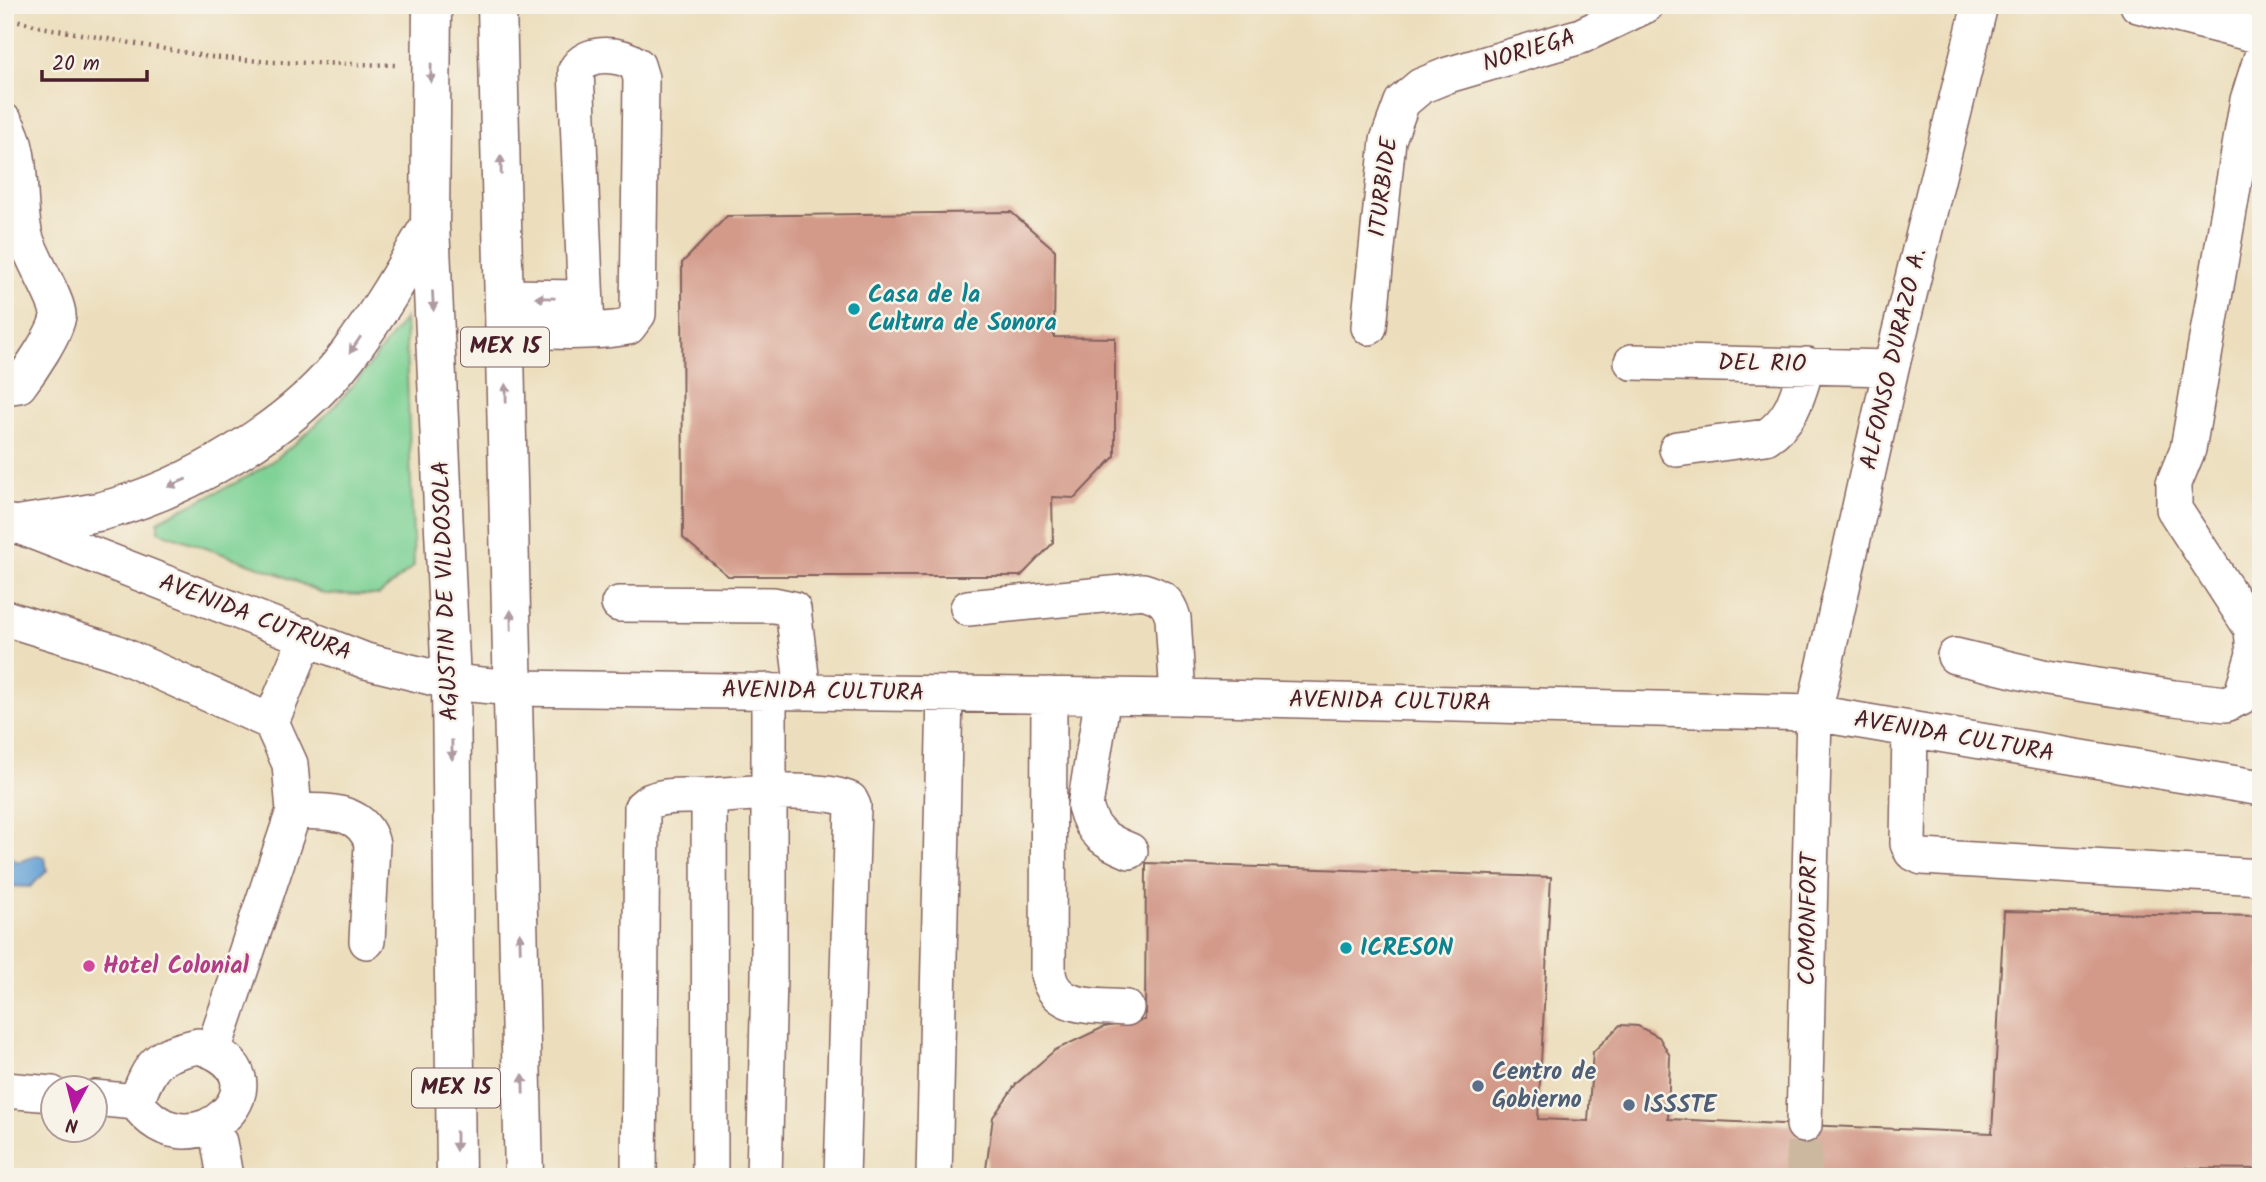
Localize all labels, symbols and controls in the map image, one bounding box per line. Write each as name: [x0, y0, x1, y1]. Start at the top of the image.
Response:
street label: NORIEGA: [1478, 18, 1580, 84]
scale bar: [42, 38, 147, 82]
text: 20 m: [52, 48, 100, 81]
one-way arrow: [425, 63, 437, 85]
street label: ITURBIDE: [1358, 134, 1410, 239]
one-way arrow: [495, 154, 506, 176]
street label: ALFONSO DURAZO A.: [1850, 244, 1938, 474]
place label: Casa de la Cultura de Sonora: [868, 276, 1057, 343]
one-way arrow: [428, 290, 439, 312]
one-way arrow: [533, 292, 555, 304]
marker: Casa de la Cultura de Sonora: [846, 301, 862, 317]
road number: MEX 15: [461, 328, 549, 366]
one-way arrow: [348, 335, 361, 355]
street label: DEL RIO: [1717, 344, 1807, 384]
one-way arrow: [500, 382, 511, 404]
street label: AGUSTIN DE VILDOSOLA: [422, 460, 470, 722]
one-way arrow: [166, 478, 187, 489]
street label: AVENIDA CUTRURA: [153, 563, 357, 673]
one-way arrow: [505, 609, 516, 631]
street label: AVENIDA CULTURA: [721, 671, 925, 713]
street label: AVENIDA CULTURA: [1288, 681, 1492, 723]
street label: AVENIDA CULTURA: [1851, 700, 2057, 774]
one-way arrow: [447, 739, 458, 761]
street label: COMONFORT: [1788, 850, 1830, 986]
place label: ICRESON: [1360, 929, 1453, 968]
one-way arrow: [515, 931, 526, 953]
marker: ICRESON: [1338, 940, 1354, 956]
place label: Hotel Colonial: [103, 947, 250, 986]
marker: Hotel Colonial: [81, 958, 97, 974]
place label: Centro de Gobierno: [1492, 1053, 1596, 1120]
road number: MEX 15: [412, 1068, 500, 1107]
one-way arrow: [517, 1073, 529, 1095]
north arrow: [38, 1074, 108, 1144]
marker: Centro de Gobierno: [1470, 1078, 1486, 1094]
place label: ISSSTE: [1643, 1086, 1718, 1125]
marker: ISSSTE: [1621, 1097, 1637, 1113]
text: N: [64, 1108, 80, 1140]
one-way arrow: [450, 1130, 462, 1152]

